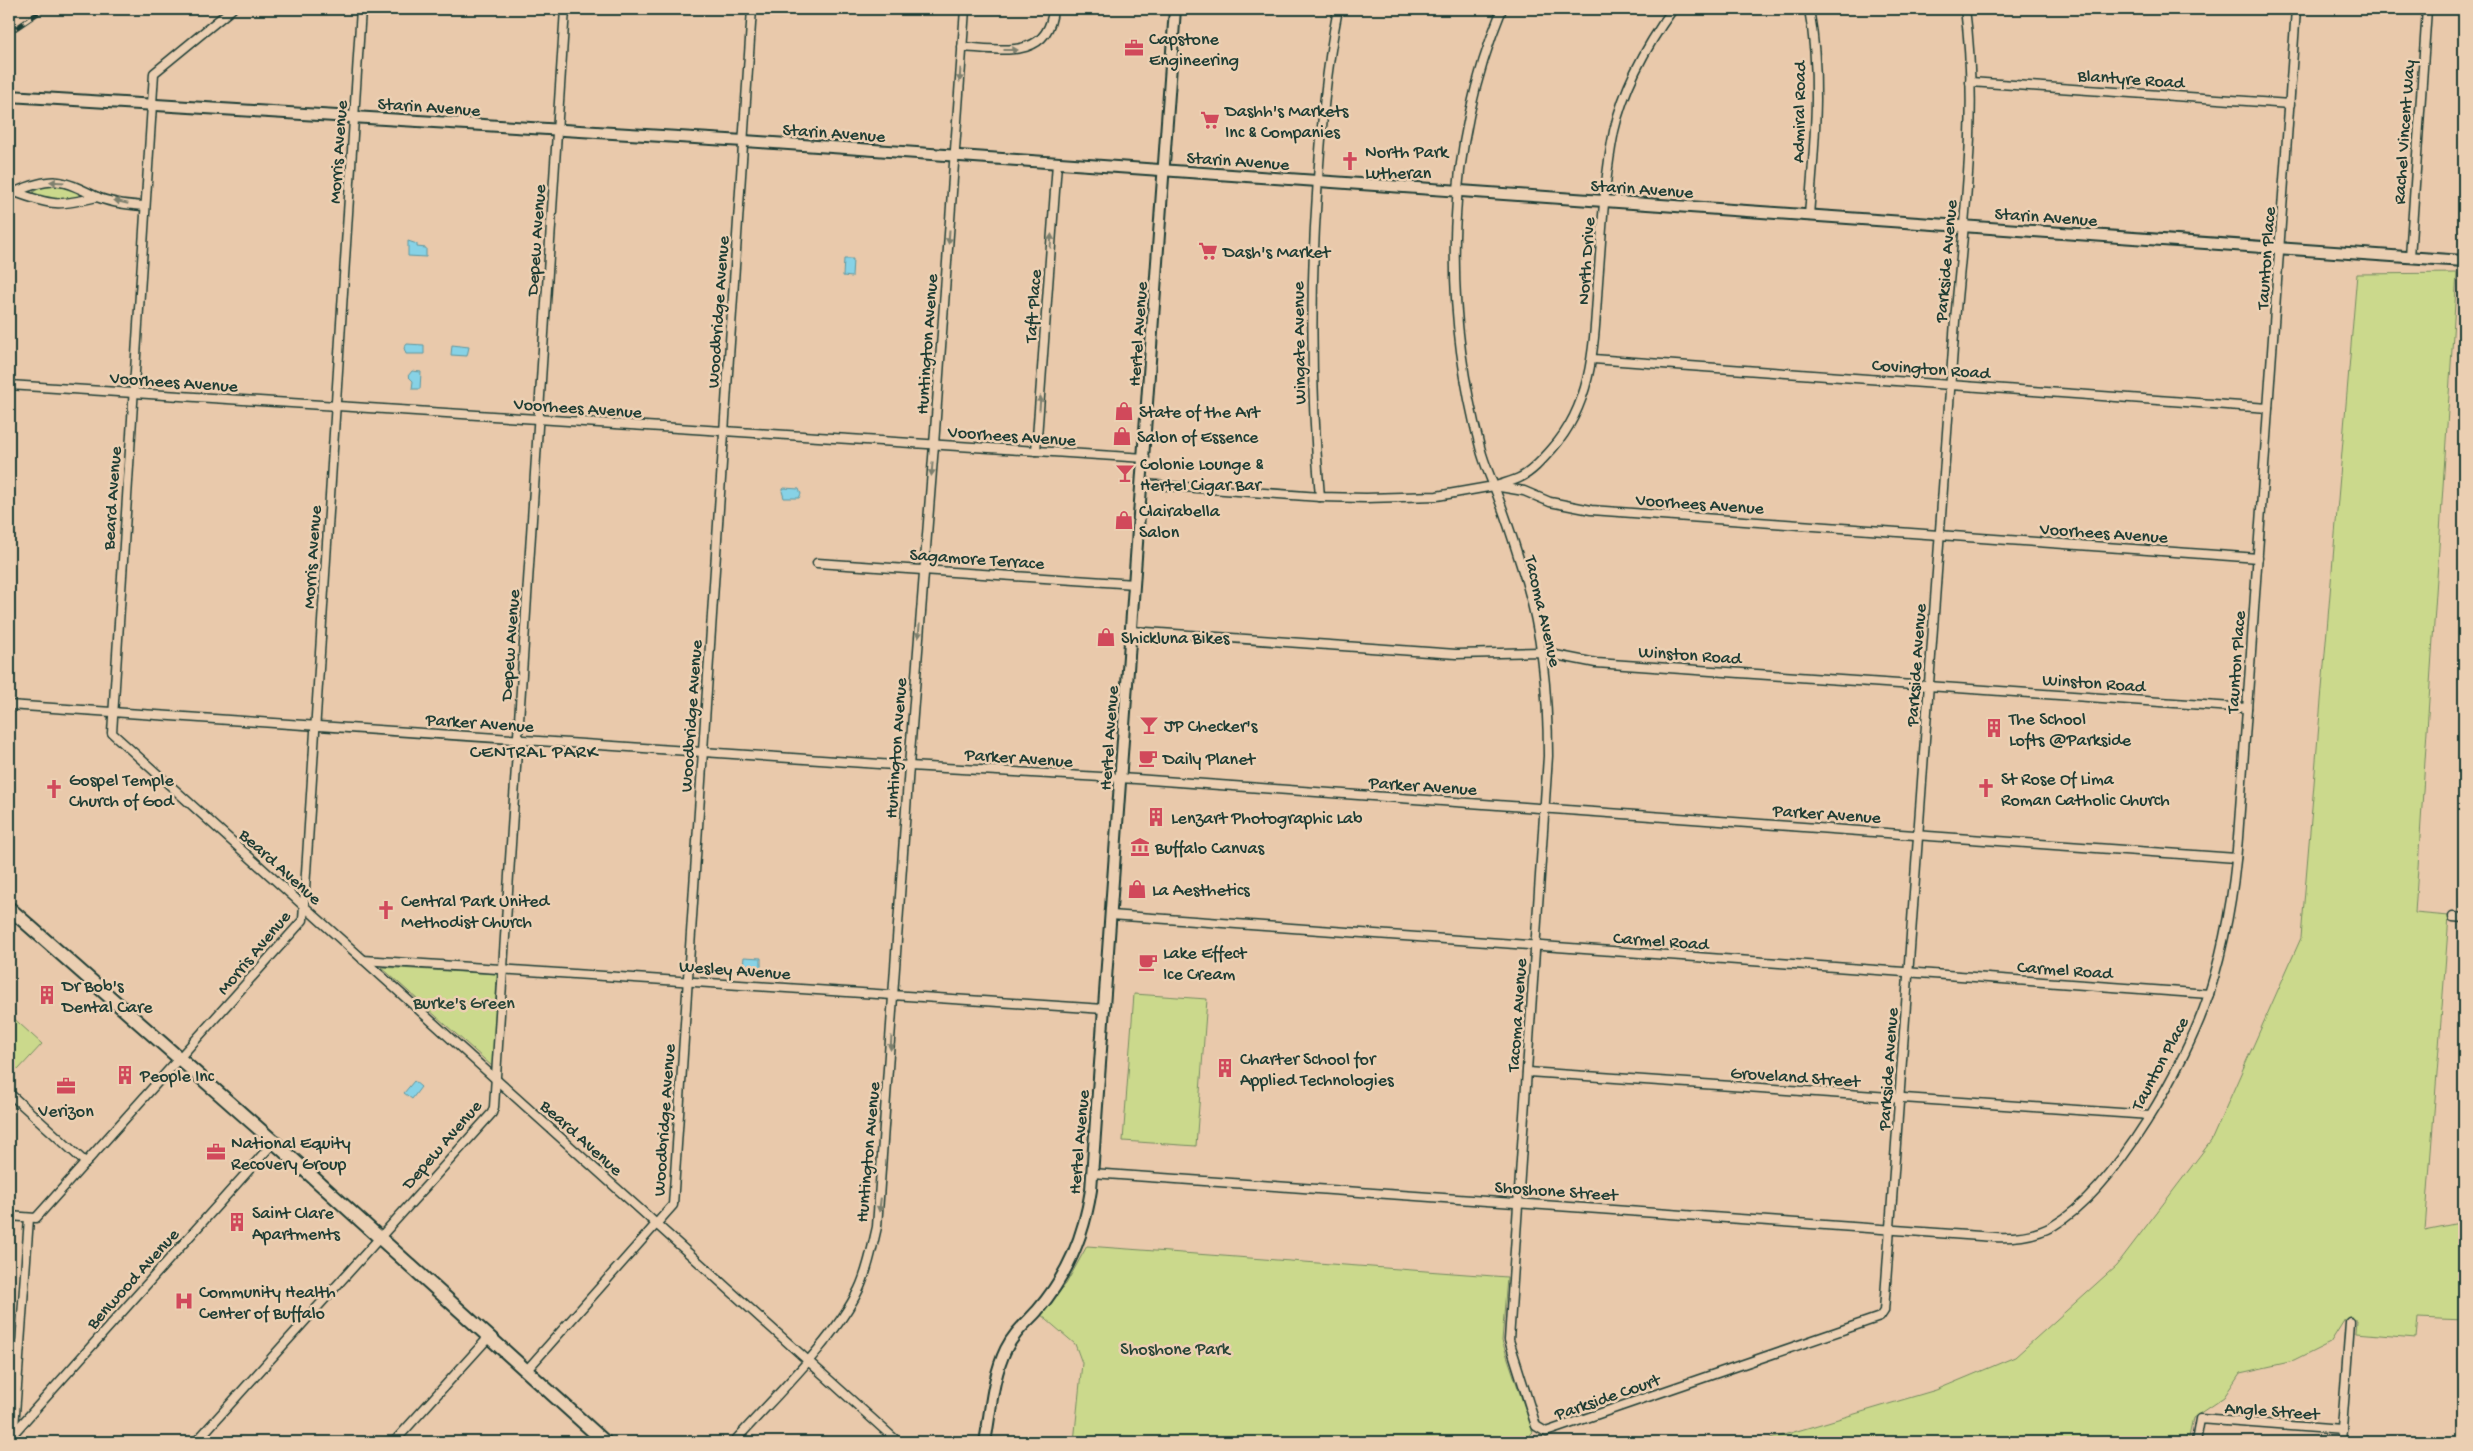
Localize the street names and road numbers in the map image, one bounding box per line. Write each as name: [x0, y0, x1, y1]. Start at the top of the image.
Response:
street label: Rachel Vincent Way: [2390, 59, 2421, 205]
street label: Admiral Road: [1789, 60, 1812, 163]
street label: Blantyre Road: [2076, 66, 2186, 95]
street label: Starin Avenue: [377, 94, 482, 123]
street label: Morris Avenue: [325, 99, 354, 205]
street label: Starin Avenue: [782, 120, 887, 149]
street label: Starin Avenue: [1186, 148, 1291, 177]
street label: Starin Avenue: [1590, 176, 1695, 205]
street label: Depew Avenue: [523, 183, 552, 298]
street label: Parkside Avenue: [1932, 198, 1963, 324]
street label: Starin Avenue: [1994, 204, 2099, 233]
street label: Taunton Place: [2253, 206, 2282, 311]
street label: North Drive: [1574, 216, 1601, 306]
street label: Woodbridge Avenue: [704, 235, 735, 389]
street label: Taft Place: [1021, 268, 1048, 344]
street label: Huntington Avenue: [913, 272, 944, 415]
street label: Hertel Avenue: [1125, 280, 1154, 387]
street label: Wingate Avenue: [1289, 281, 1312, 405]
street label: Covington Road: [1871, 356, 1992, 385]
street label: Voorhees Avenue: [108, 368, 239, 398]
street label: Voorhees Avenue: [512, 394, 643, 424]
street label: Voorhees Avenue: [946, 422, 1077, 452]
street label: Beard Avenue: [99, 445, 128, 552]
street label: Voorhees Avenue: [1634, 490, 1765, 520]
street label: Morris Avenue: [299, 504, 328, 610]
street label: Voorhees Avenue: [2038, 519, 2169, 549]
street label: Sagamore Terrace: [909, 545, 1046, 576]
street label: Tacoma Avenue: [1518, 553, 1565, 670]
street label: Depew Avenue: [497, 588, 526, 703]
street label: Parkside Avenue: [1903, 602, 1932, 728]
street label: Taunton Place: [2223, 610, 2252, 715]
street label: Woodbridge Avenue: [677, 639, 708, 793]
street label: Winston Road: [1638, 642, 1743, 671]
street label: Winston Road: [2042, 670, 2147, 699]
street label: Huntington Avenue: [882, 676, 913, 819]
street label: Hertel Avenue: [1096, 684, 1125, 791]
street label: Parker Avenue: [424, 710, 535, 739]
street label: Parker Avenue: [963, 745, 1074, 774]
street label: Parker Avenue: [1367, 773, 1478, 802]
street label: Parker Avenue: [1771, 801, 1882, 830]
street label: Beard Avenue: [233, 825, 325, 911]
street label: Morris Avenue: [214, 907, 297, 1000]
street label: Carmel Road: [1612, 929, 1711, 956]
street label: Wesley Avenue: [678, 957, 792, 986]
street label: Tacoma Avenue: [1504, 957, 1533, 1074]
street label: Carmel Road: [2016, 958, 2115, 985]
street label: Parkside Avenue: [1875, 1006, 1904, 1132]
street label: Taunton Place: [2127, 1013, 2195, 1115]
street label: Woodbridge Avenue: [650, 1043, 681, 1197]
street label: Groveland Street: [1729, 1063, 1862, 1094]
street label: Huntington Avenue: [853, 1080, 886, 1223]
street label: Hertel Avenue: [1065, 1088, 1096, 1195]
street label: Depew Avenue: [398, 1096, 488, 1195]
street label: Beard Avenue: [534, 1096, 626, 1182]
street label: Shoshone Street: [1494, 1178, 1620, 1207]
street label: Benwood Avenue: [82, 1224, 185, 1335]
street label: Parkside Court: [1551, 1370, 1665, 1427]
street label: Angle Street: [2224, 1399, 2322, 1426]

